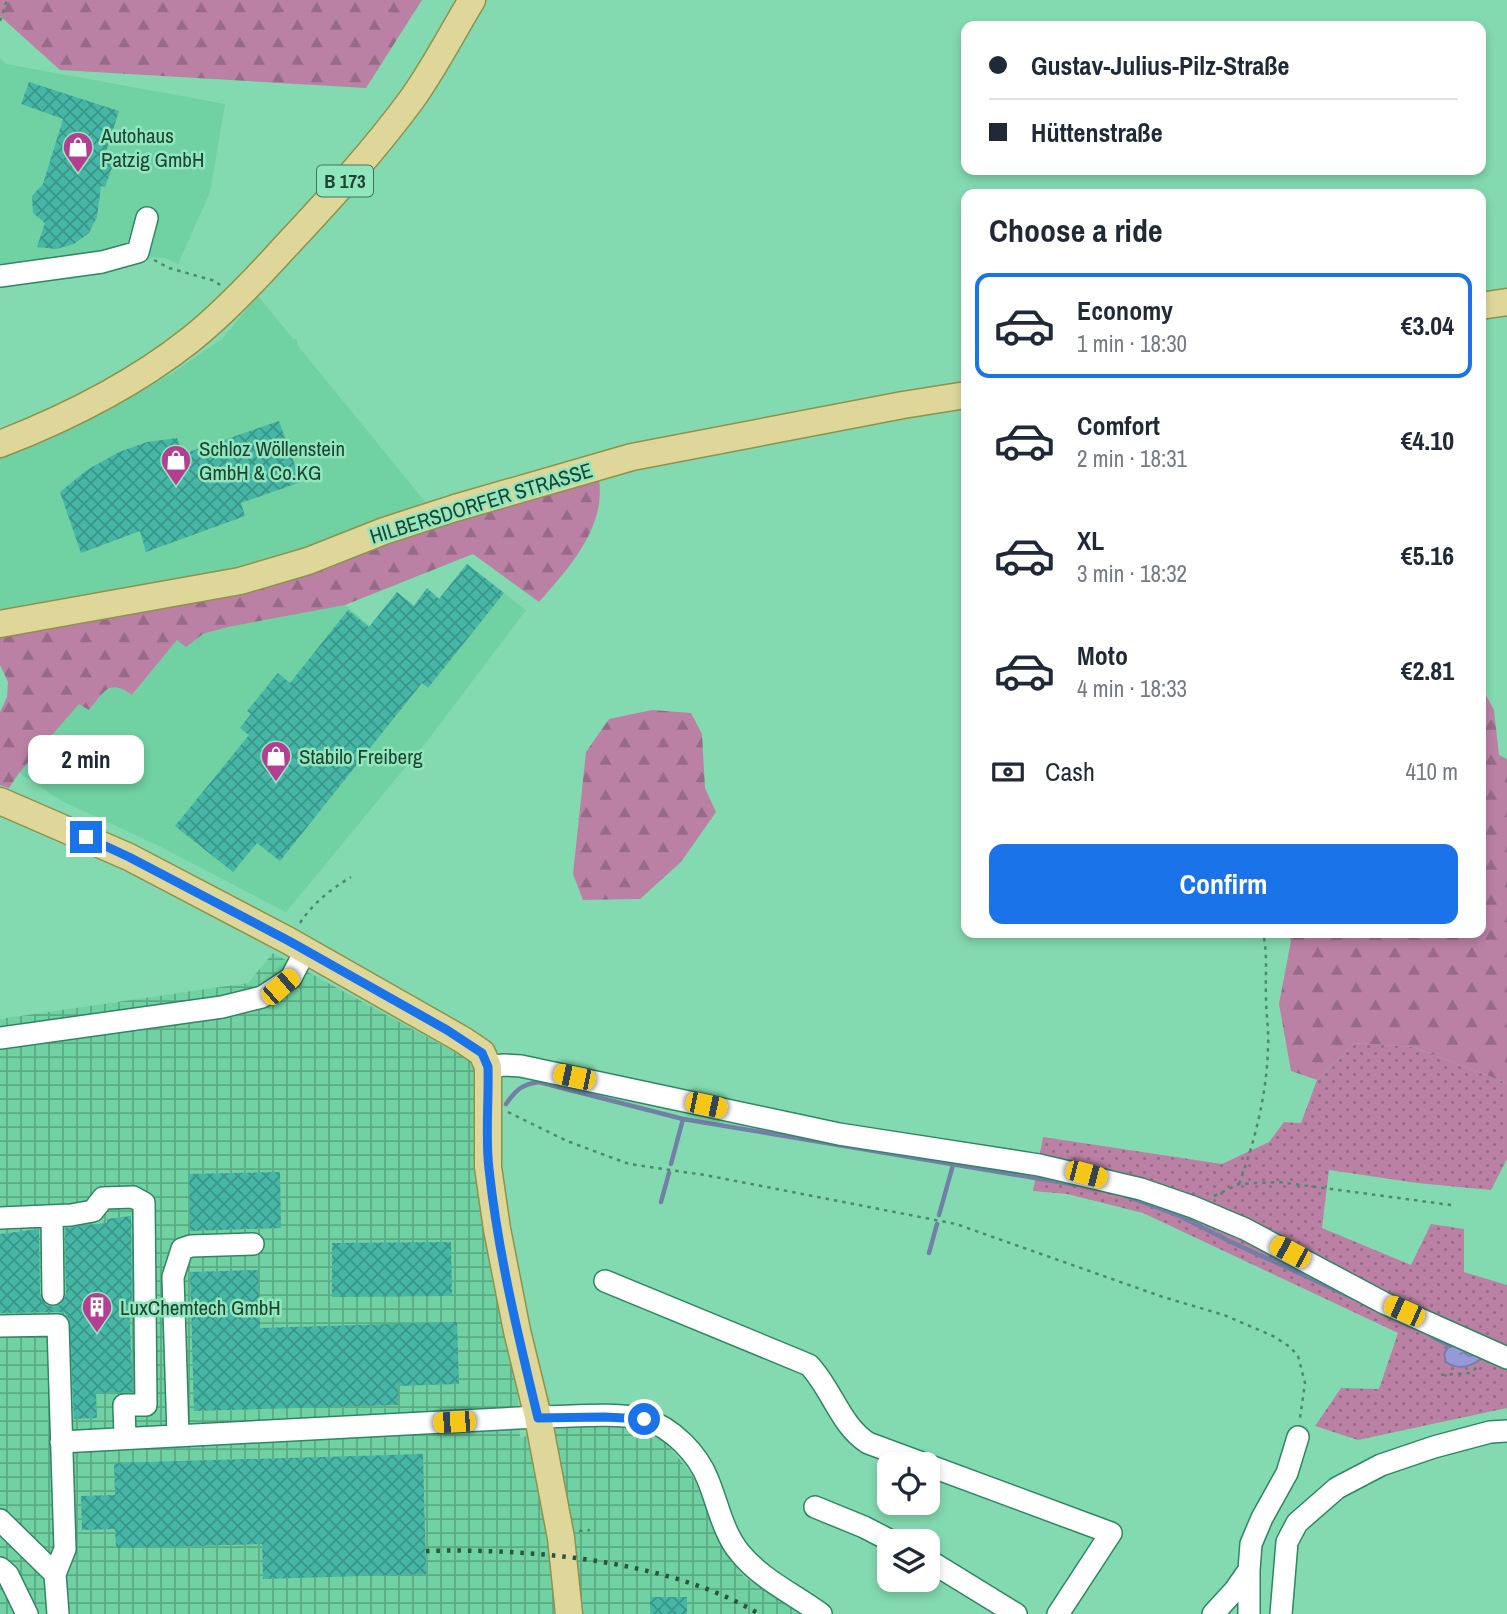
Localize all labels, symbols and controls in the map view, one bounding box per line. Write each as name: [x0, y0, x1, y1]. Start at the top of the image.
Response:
text: Gustav-Julius-Pilz-Straße: [1031, 48, 1289, 83]
text: Hüttenstraße: [1031, 115, 1162, 150]
place label: Autohaus Patzig GmbH: [100, 121, 204, 174]
shop icon: Autohaus Patzig GmbH: [61, 130, 95, 174]
road number: B 173: [317, 166, 373, 196]
text: Choose a ride: [989, 209, 1163, 252]
text: Economy: [1077, 293, 1173, 328]
icon: car: [993, 294, 1056, 357]
text: €3.04: [1401, 308, 1454, 343]
text: 1 min · 18:30: [1077, 328, 1187, 359]
text: Comfort: [1077, 408, 1160, 443]
icon: car: [993, 409, 1056, 472]
text: €4.10: [1401, 423, 1454, 458]
place label: Schloz Wöllenstein GmbH & Co.KG: [199, 434, 345, 487]
shop icon: Schloz Wöllenstein GmbH & Co.KG: [159, 443, 193, 487]
text: 2 min · 18:31: [1077, 443, 1187, 474]
street label: HILBERSDORFER STRASSE: [366, 455, 596, 551]
text: XL: [1077, 523, 1104, 558]
icon: car: [993, 524, 1056, 587]
text: €5.16: [1401, 538, 1454, 573]
text: 3 min · 18:32: [1077, 558, 1187, 589]
text: Moto: [1077, 638, 1128, 673]
icon: car: [993, 639, 1056, 702]
text: €2.81: [1401, 653, 1454, 688]
text: 4 min · 18:33: [1077, 673, 1187, 704]
callout: 2 min: [28, 736, 144, 784]
shop icon: Stabilo Freiberg: [259, 739, 293, 783]
place label: Stabilo Freiberg: [299, 742, 423, 771]
text: 2 min: [61, 744, 111, 775]
icon: cash: [989, 753, 1027, 791]
text: Cash: [1045, 754, 1095, 789]
text: 410 m: [1406, 756, 1458, 787]
route end: [70, 821, 102, 853]
button: Confirm: [989, 844, 1458, 924]
car: [258, 965, 303, 1009]
car: [552, 1062, 597, 1092]
car: [684, 1090, 729, 1120]
car: [1063, 1158, 1110, 1190]
car: [1267, 1233, 1314, 1271]
building icon: LuxChemtech GmbH: [80, 1290, 114, 1334]
place label: LuxChemtech GmbH: [120, 1293, 281, 1322]
car: [1381, 1293, 1428, 1329]
route start: [628, 1403, 660, 1435]
car: [433, 1410, 476, 1434]
map controls: [877, 1452, 940, 1592]
button: locate: [877, 1452, 940, 1515]
button: layers: [877, 1529, 940, 1592]

